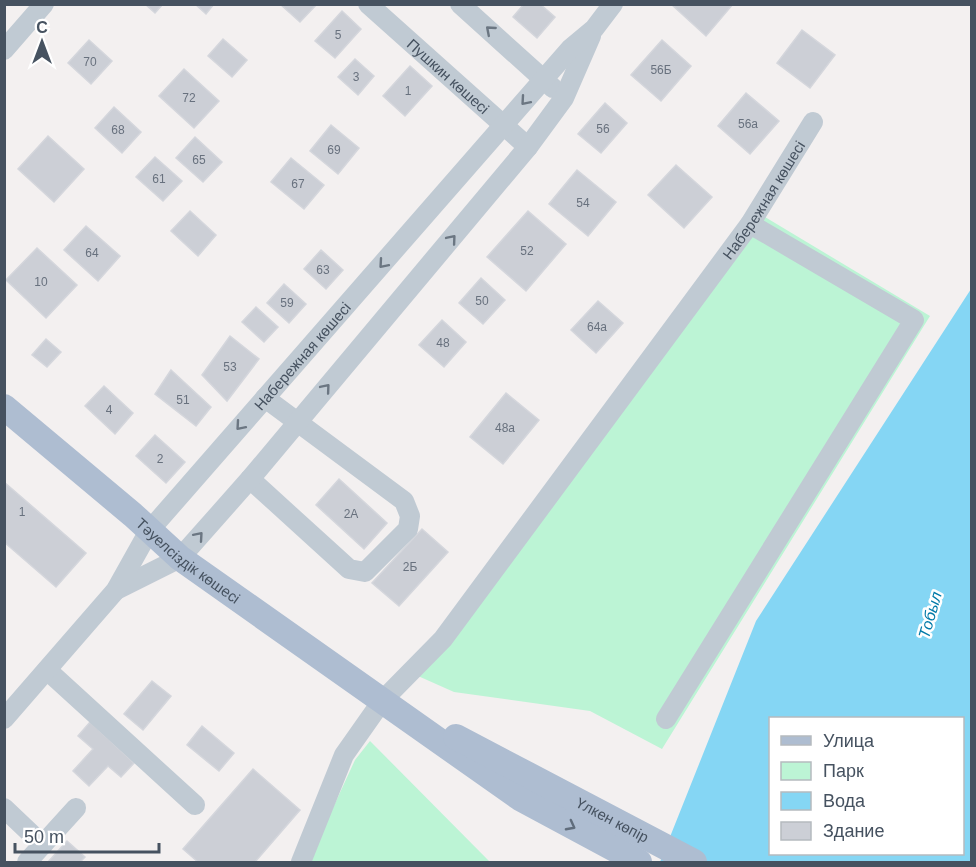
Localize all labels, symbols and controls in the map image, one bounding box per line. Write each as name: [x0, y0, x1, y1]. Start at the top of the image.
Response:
north arrow: [12, 12, 72, 72]
text: С: [36, 19, 48, 36]
one-way arrow: [486, 26, 497, 37]
house number: 5: [335, 28, 342, 42]
street label: Пушкин көшесі: [404, 35, 493, 117]
house number: 70: [83, 55, 97, 69]
house number: 56Б: [650, 63, 672, 77]
house number: 3: [353, 70, 360, 84]
house number: 1: [405, 84, 412, 98]
house number: 72: [182, 91, 196, 105]
one-way arrow: [521, 94, 532, 105]
house number: 56а: [738, 117, 758, 131]
house number: 56: [596, 122, 610, 136]
house number: 68: [111, 123, 125, 137]
street label: Набережная көшесі: [719, 138, 808, 262]
house number: 69: [327, 143, 341, 157]
house number: 65: [192, 153, 206, 167]
house number: 61: [152, 172, 166, 186]
house number: 67: [291, 177, 305, 191]
house number: 54: [576, 196, 590, 210]
one-way arrow: [444, 235, 455, 246]
house number: 52: [520, 244, 534, 258]
house number: 64: [85, 246, 99, 260]
one-way arrow: [379, 257, 390, 268]
house number: 63: [316, 263, 330, 277]
house number: 10: [34, 275, 48, 289]
house number: 50: [475, 294, 489, 308]
house number: 59: [280, 296, 294, 310]
street label: Набережная көшесі: [250, 298, 354, 413]
house number: 64а: [587, 320, 607, 334]
house number: 48: [436, 336, 450, 350]
house number: 53: [223, 360, 237, 374]
one-way arrow: [319, 384, 330, 395]
house number: 51: [176, 393, 190, 407]
house number: 4: [106, 403, 113, 417]
one-way arrow: [237, 419, 248, 430]
house number: 48а: [495, 421, 515, 435]
house number: 2: [157, 452, 164, 466]
house number: 1: [19, 505, 26, 519]
house number: 2А: [344, 507, 358, 521]
street label: Тәуелсіздік көшесі: [133, 514, 244, 606]
one-way arrow: [192, 532, 203, 543]
house number: 2Б: [403, 560, 417, 574]
water label: Тобыл: [915, 590, 945, 640]
legend: [769, 717, 964, 855]
text: Улица: [823, 731, 875, 751]
text: Парк: [823, 761, 864, 781]
text: Вода: [823, 791, 866, 811]
street label: Үлкен көпір: [574, 793, 652, 845]
scale bar: [15, 816, 159, 854]
one-way arrow: [565, 819, 576, 830]
text: Здание: [823, 821, 884, 841]
text: 50 m: [24, 827, 64, 847]

